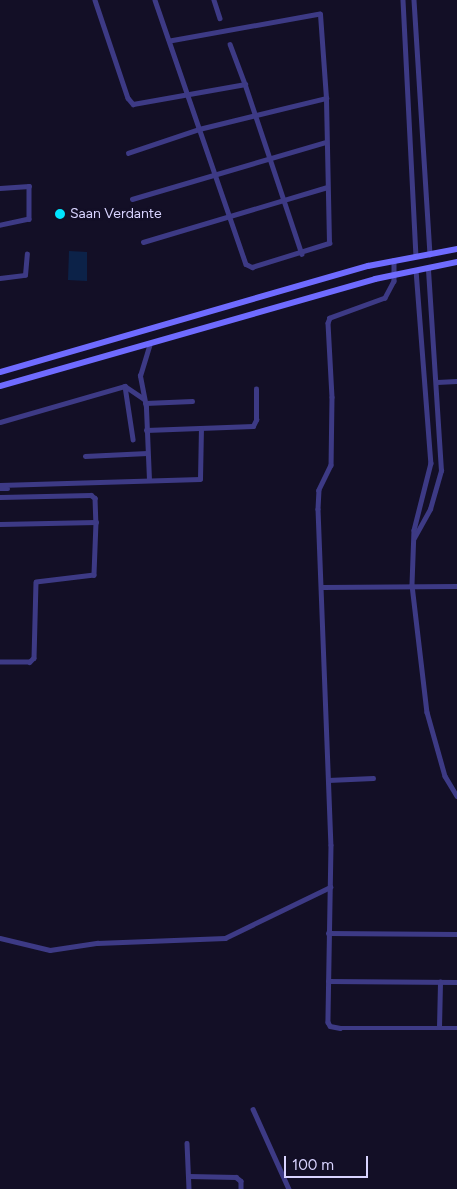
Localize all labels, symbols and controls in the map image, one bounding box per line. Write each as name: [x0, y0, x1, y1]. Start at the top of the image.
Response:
place label: Saan Verdante: [70, 206, 162, 222]
marker: Saan Verdante: [54, 208, 66, 220]
scale bar: [287, 1146, 371, 1178]
text: 100 m: [292, 1156, 334, 1174]

